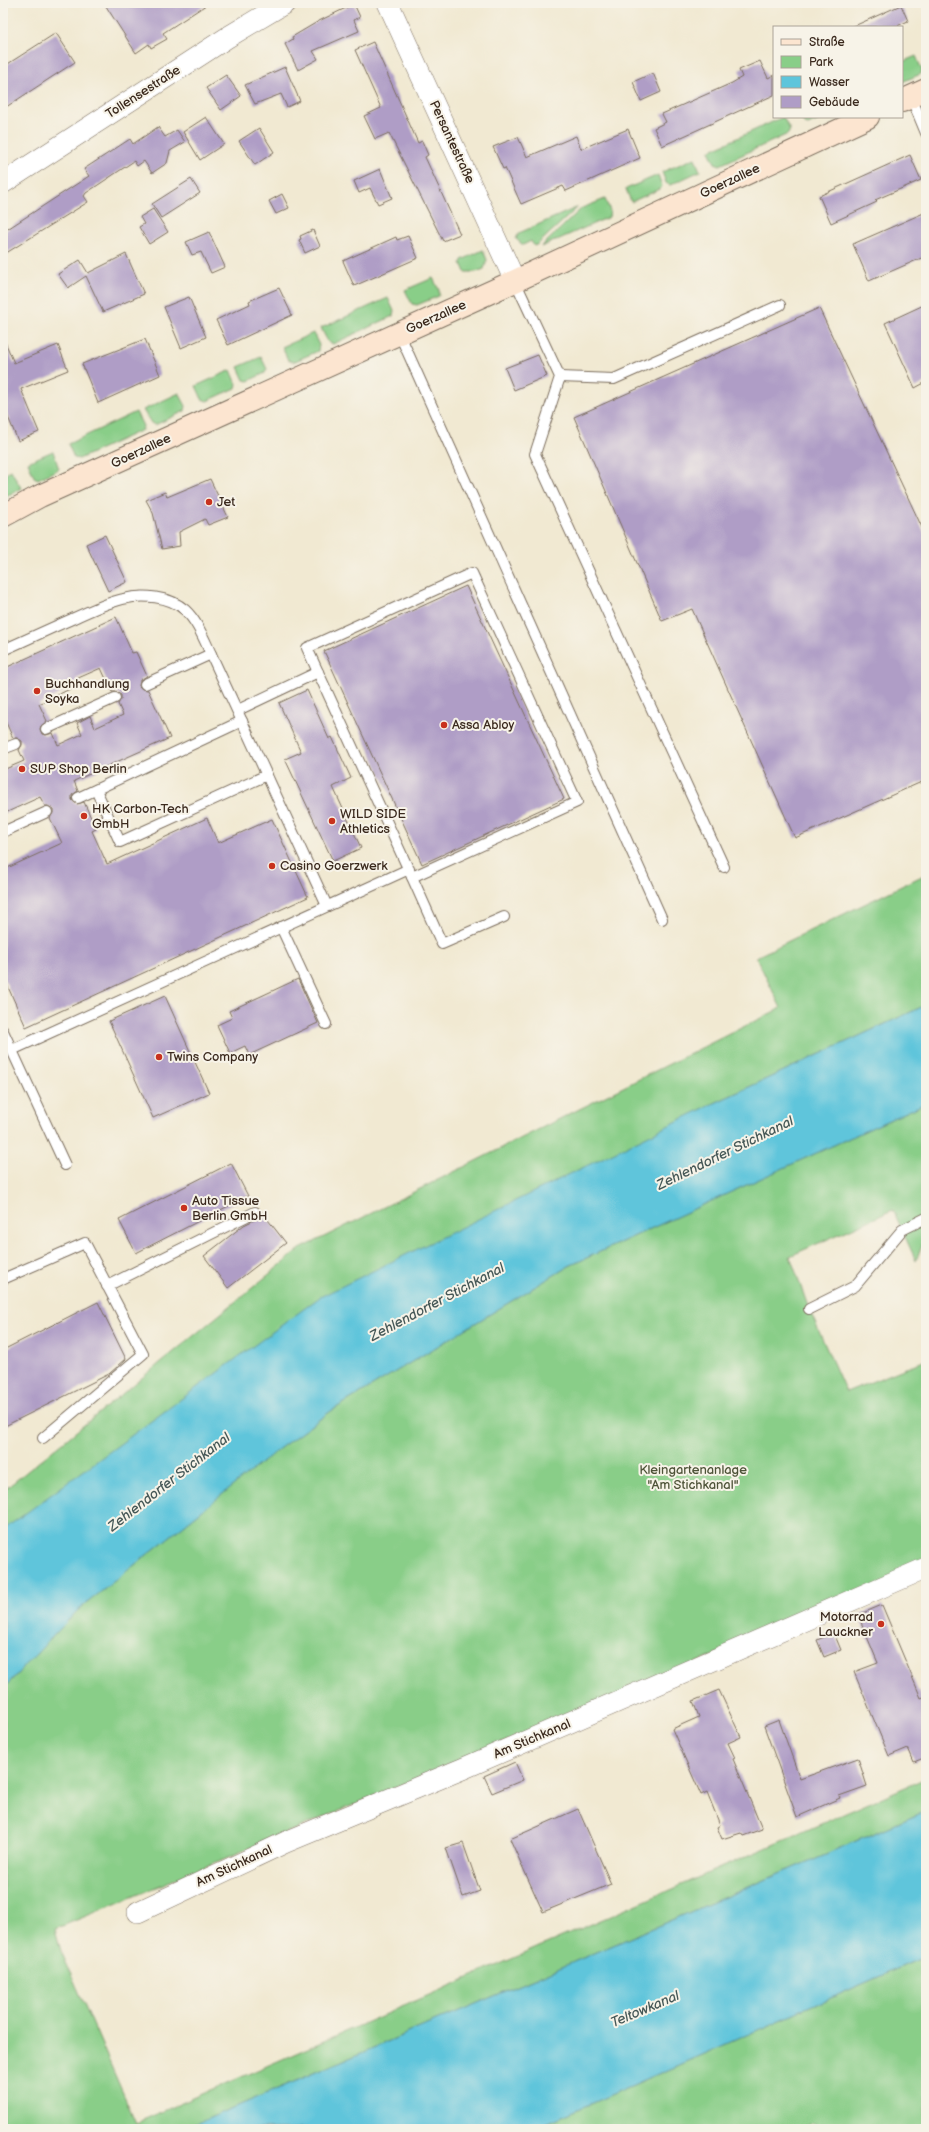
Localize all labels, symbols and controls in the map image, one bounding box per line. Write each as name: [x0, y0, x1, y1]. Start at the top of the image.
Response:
legend: [773, 26, 903, 118]
text: Straße: [809, 35, 845, 50]
text: Park: [809, 55, 833, 70]
street label: Tollensestraße: [103, 62, 184, 122]
text: Wasser: [809, 75, 850, 90]
text: Gebäude: [809, 95, 859, 110]
street label: Persantestraße: [426, 98, 478, 186]
street label: Goerzallee: [697, 160, 763, 202]
street label: Goerzallee: [403, 297, 469, 337]
street label: Goerzallee: [108, 430, 174, 472]
place label: Jet: [217, 494, 235, 510]
marker: Jet: [204, 497, 214, 507]
place label: Buchhandlung Soyka: [45, 676, 130, 707]
marker: Buchhandlung Soyka: [32, 686, 42, 696]
place label: Assa Abloy: [452, 717, 514, 733]
marker: Assa Abloy: [439, 720, 449, 730]
place label: SUP Shop Berlin: [30, 761, 127, 777]
marker: SUP Shop Berlin: [17, 764, 27, 774]
place label: HK Carbon-Tech GmbH: [92, 801, 189, 832]
place label: WILD SIDE Athletics: [340, 806, 406, 837]
marker: HK Carbon-Tech GmbH: [79, 811, 89, 821]
marker: WILD SIDE Athletics: [327, 816, 337, 826]
place label: Casino Goerzwerk: [280, 858, 388, 874]
marker: Casino Goerzwerk: [267, 861, 277, 871]
place label: Twins Company: [167, 1049, 258, 1065]
marker: Twins Company: [154, 1052, 164, 1062]
water label: Zehlendorfer Stichkanal: [653, 1112, 797, 1194]
place label: Auto Tissue Berlin GmbH: [192, 1193, 268, 1224]
marker: Auto Tissue Berlin GmbH: [179, 1203, 189, 1213]
water label: Zehlendorfer Stichkanal: [366, 1259, 508, 1345]
water label: Zehlendorfer Stichkanal: [104, 1429, 234, 1536]
park label: Kleingartenanlage "Am Stichkanal": [639, 1462, 747, 1493]
place label: Motorrad Lauckner: [818, 1609, 873, 1640]
marker: Motorrad Lauckner: [876, 1619, 886, 1629]
street label: Am Stichkanal: [491, 1716, 573, 1762]
street label: Am Stichkanal: [193, 1841, 275, 1891]
water label: Teltowkanal: [608, 1987, 683, 2031]

